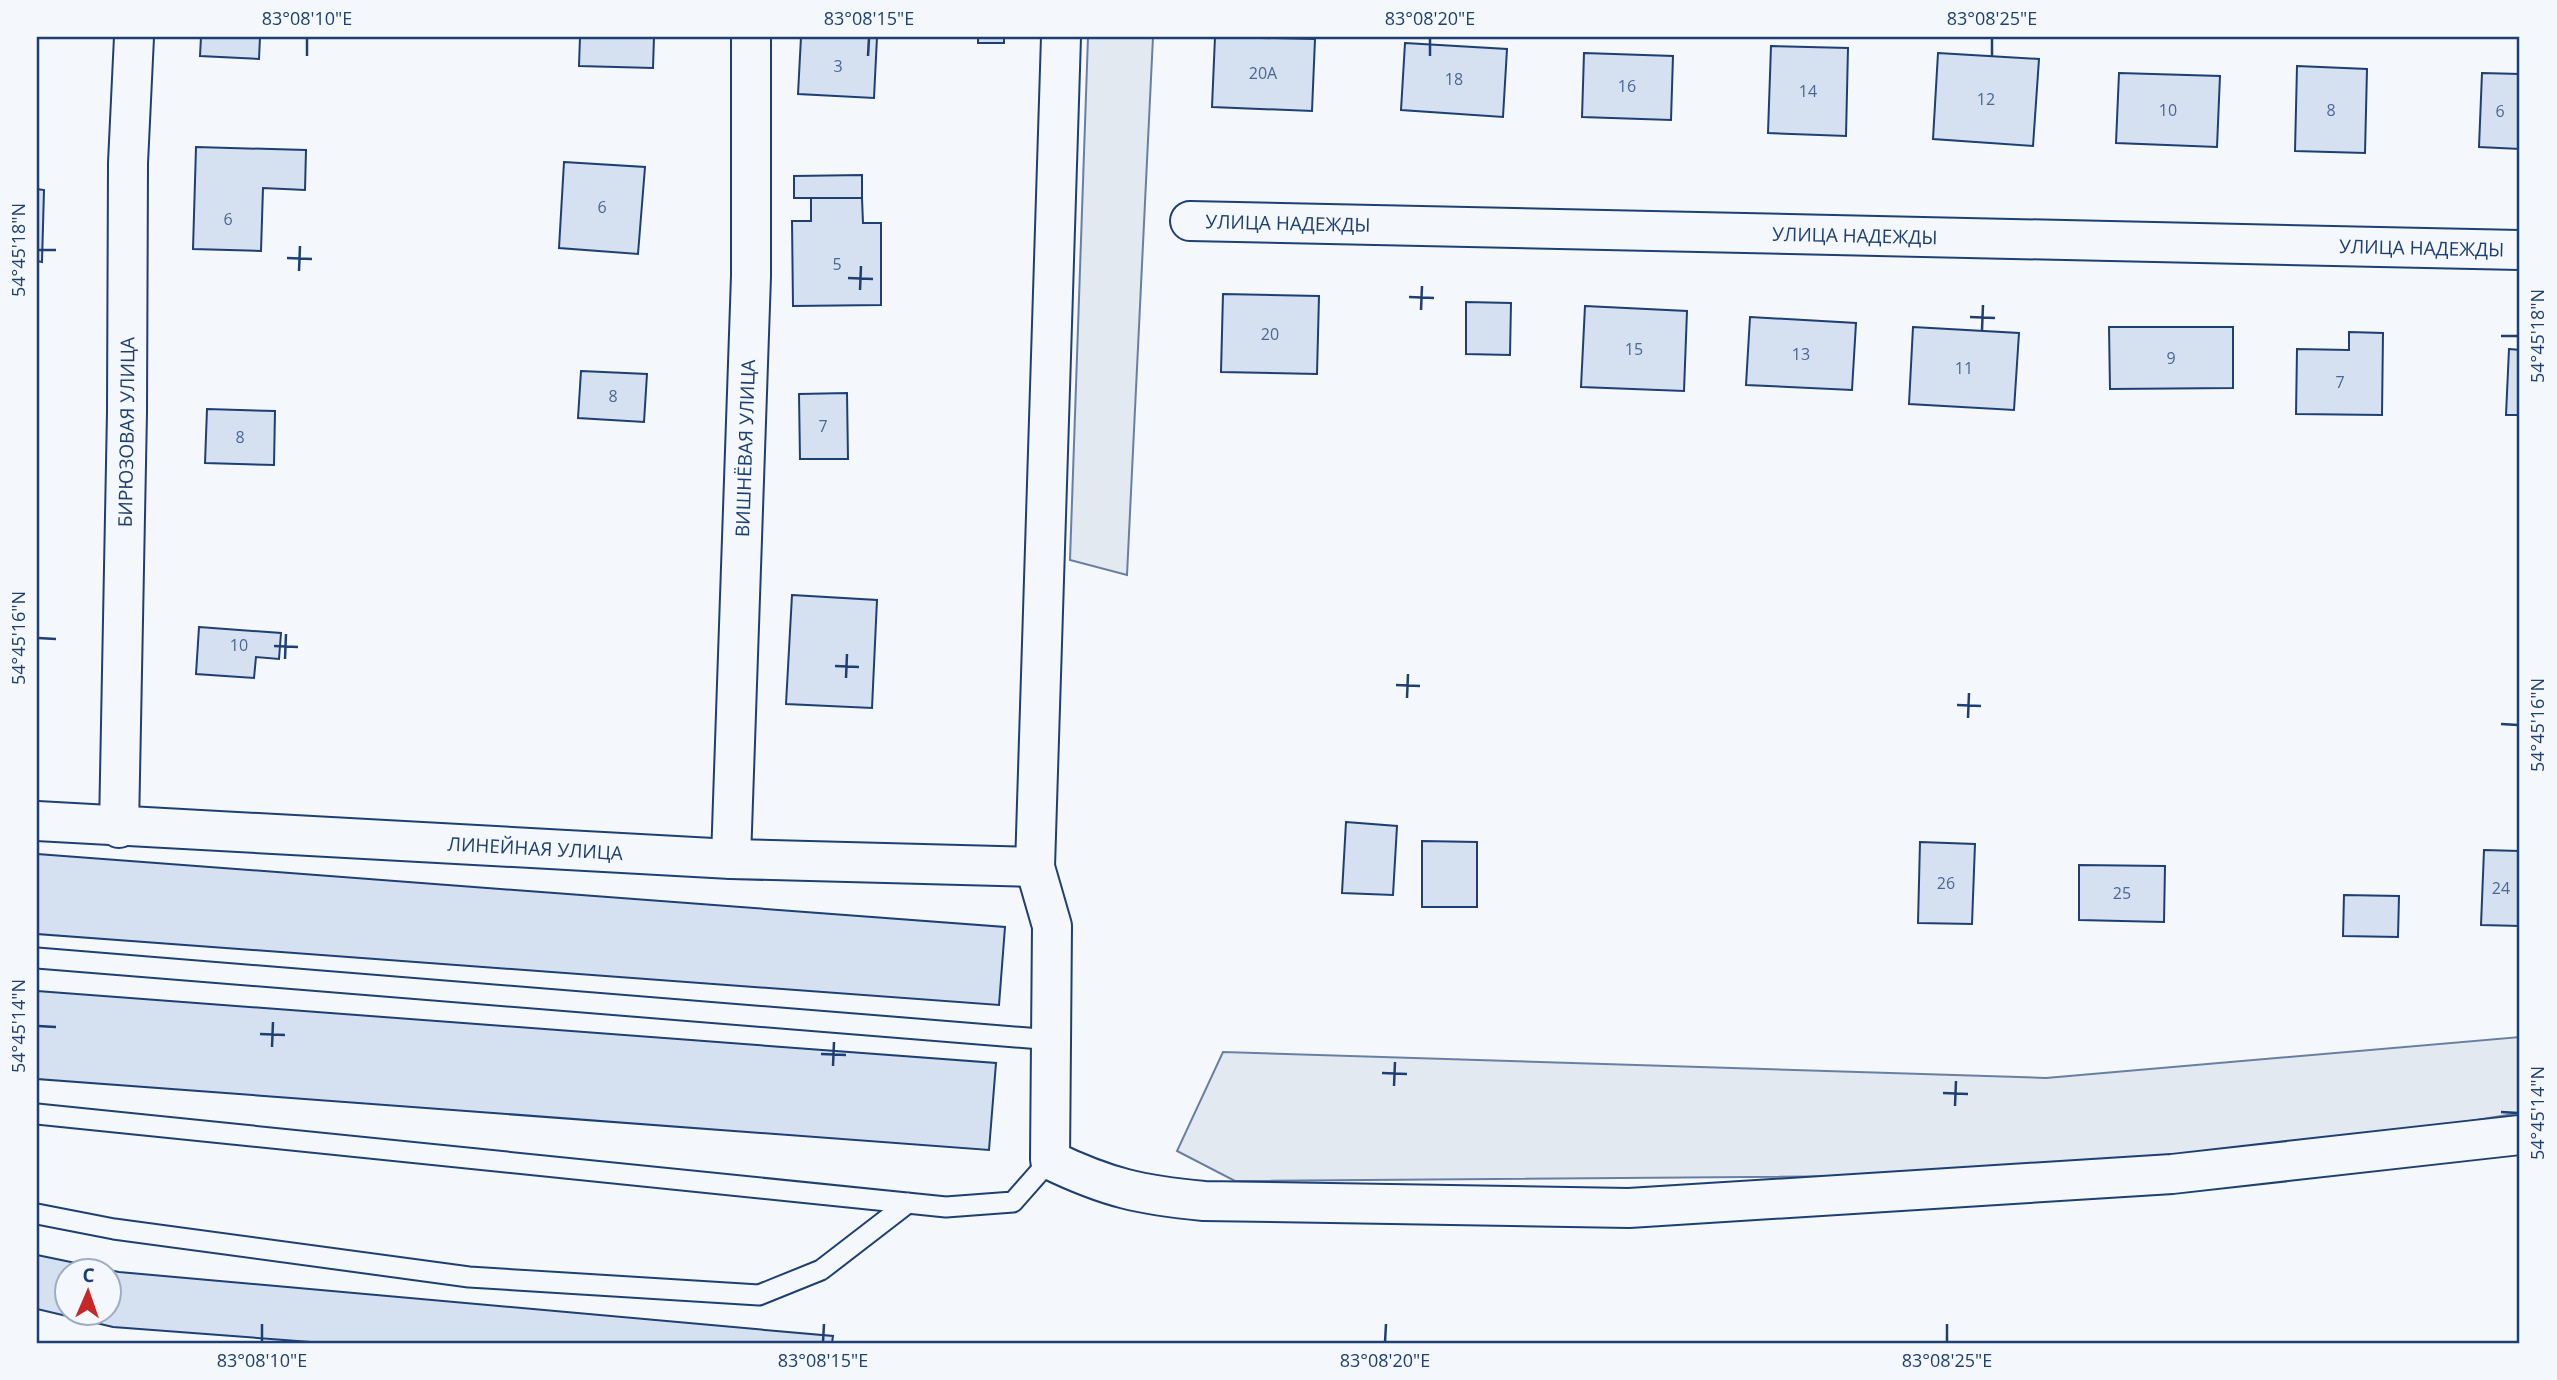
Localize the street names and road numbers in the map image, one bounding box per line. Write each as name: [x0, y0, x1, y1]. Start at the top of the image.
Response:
street label: УЛИЦА НАДЕЖДЫ: [1205, 208, 1371, 238]
street label: УЛИЦА НАДЕЖДЫ: [1772, 221, 1938, 250]
street label: УЛИЦА НАДЕЖДЫ: [2339, 233, 2505, 263]
street label: БИРЮЗОВАЯ УЛИЦА: [112, 337, 140, 527]
street label: ВИШНЁВАЯ УЛИЦА: [729, 359, 761, 538]
street label: ЛИНЕЙНАЯ УЛИЦА: [447, 831, 624, 866]

